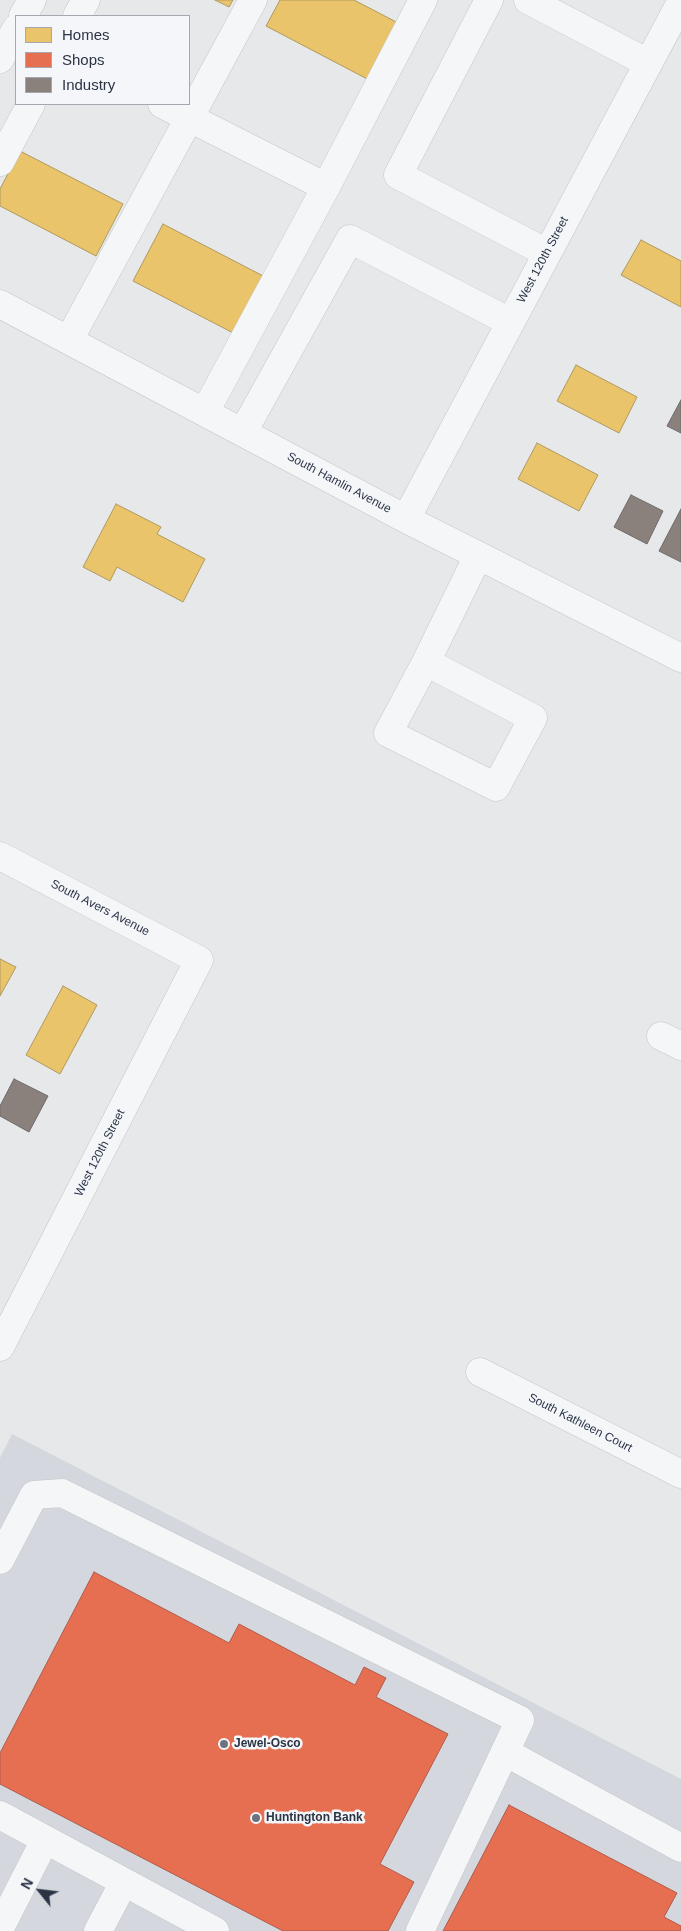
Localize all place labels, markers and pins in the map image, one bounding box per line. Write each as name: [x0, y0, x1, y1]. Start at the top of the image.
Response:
place label: Jewel-Osco: [234, 1737, 301, 1751]
marker: Jewel-Osco: [218, 1738, 230, 1750]
place label: Huntington Bank: [266, 1811, 363, 1825]
marker: Huntington Bank: [250, 1812, 262, 1824]

